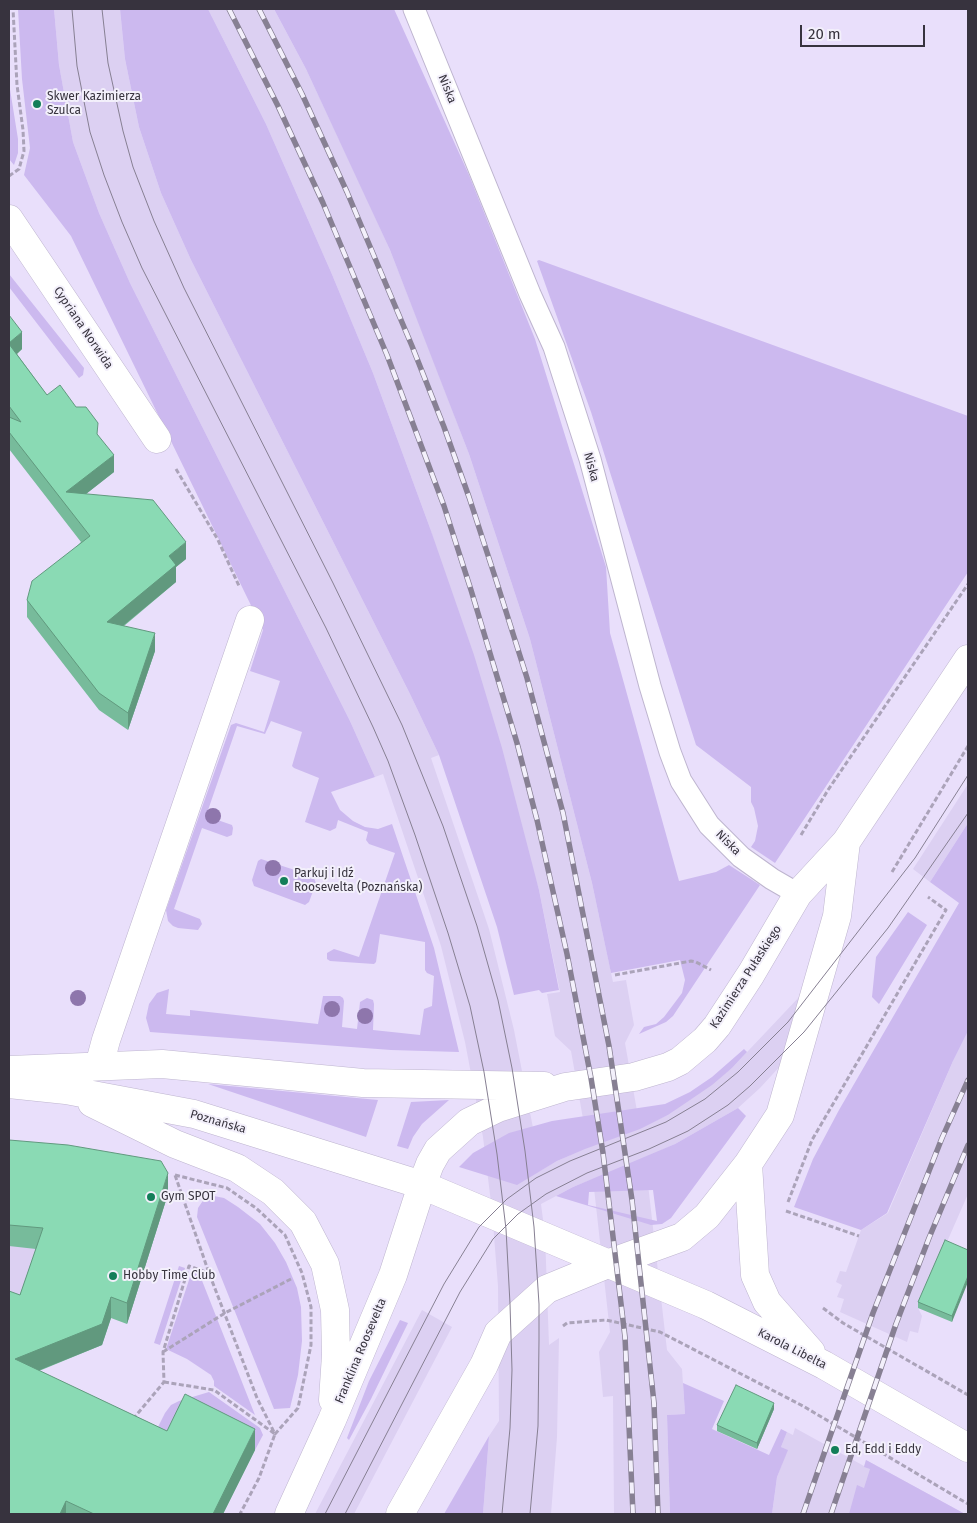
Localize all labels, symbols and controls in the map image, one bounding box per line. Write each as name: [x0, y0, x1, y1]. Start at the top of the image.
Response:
scale bar: [802, 15, 927, 47]
text: 20 m: [808, 25, 841, 43]
street label: Niska: [435, 73, 459, 105]
place label: Skwer Kazimierza Szulca: [47, 90, 141, 118]
marker: Skwer Kazimierza Szulca: [31, 98, 43, 110]
street label: Cypriana Norwida: [50, 284, 116, 372]
street label: Niska: [580, 451, 602, 483]
street label: Niska: [712, 827, 744, 859]
place label: Parkuj i Idź Roosevelta (Poznańska): [294, 867, 422, 895]
marker: Parkuj i Idź Roosevelta (Poznańska): [278, 875, 290, 887]
street label: Kazimierza Pułaskiego: [707, 923, 785, 1031]
street label: Poznańska: [188, 1107, 248, 1137]
place label: Gym SPOT: [161, 1190, 216, 1204]
marker: Gym SPOT: [145, 1191, 157, 1203]
place label: Hobby Time Club: [123, 1269, 215, 1283]
marker: Hobby Time Club: [107, 1270, 119, 1282]
street label: Franklina Roosevelta: [332, 1296, 390, 1406]
street label: Karola Libelta: [755, 1325, 829, 1373]
place label: Ed, Edd i Eddy: [845, 1443, 921, 1457]
marker: Ed, Edd i Eddy: [829, 1444, 841, 1456]

